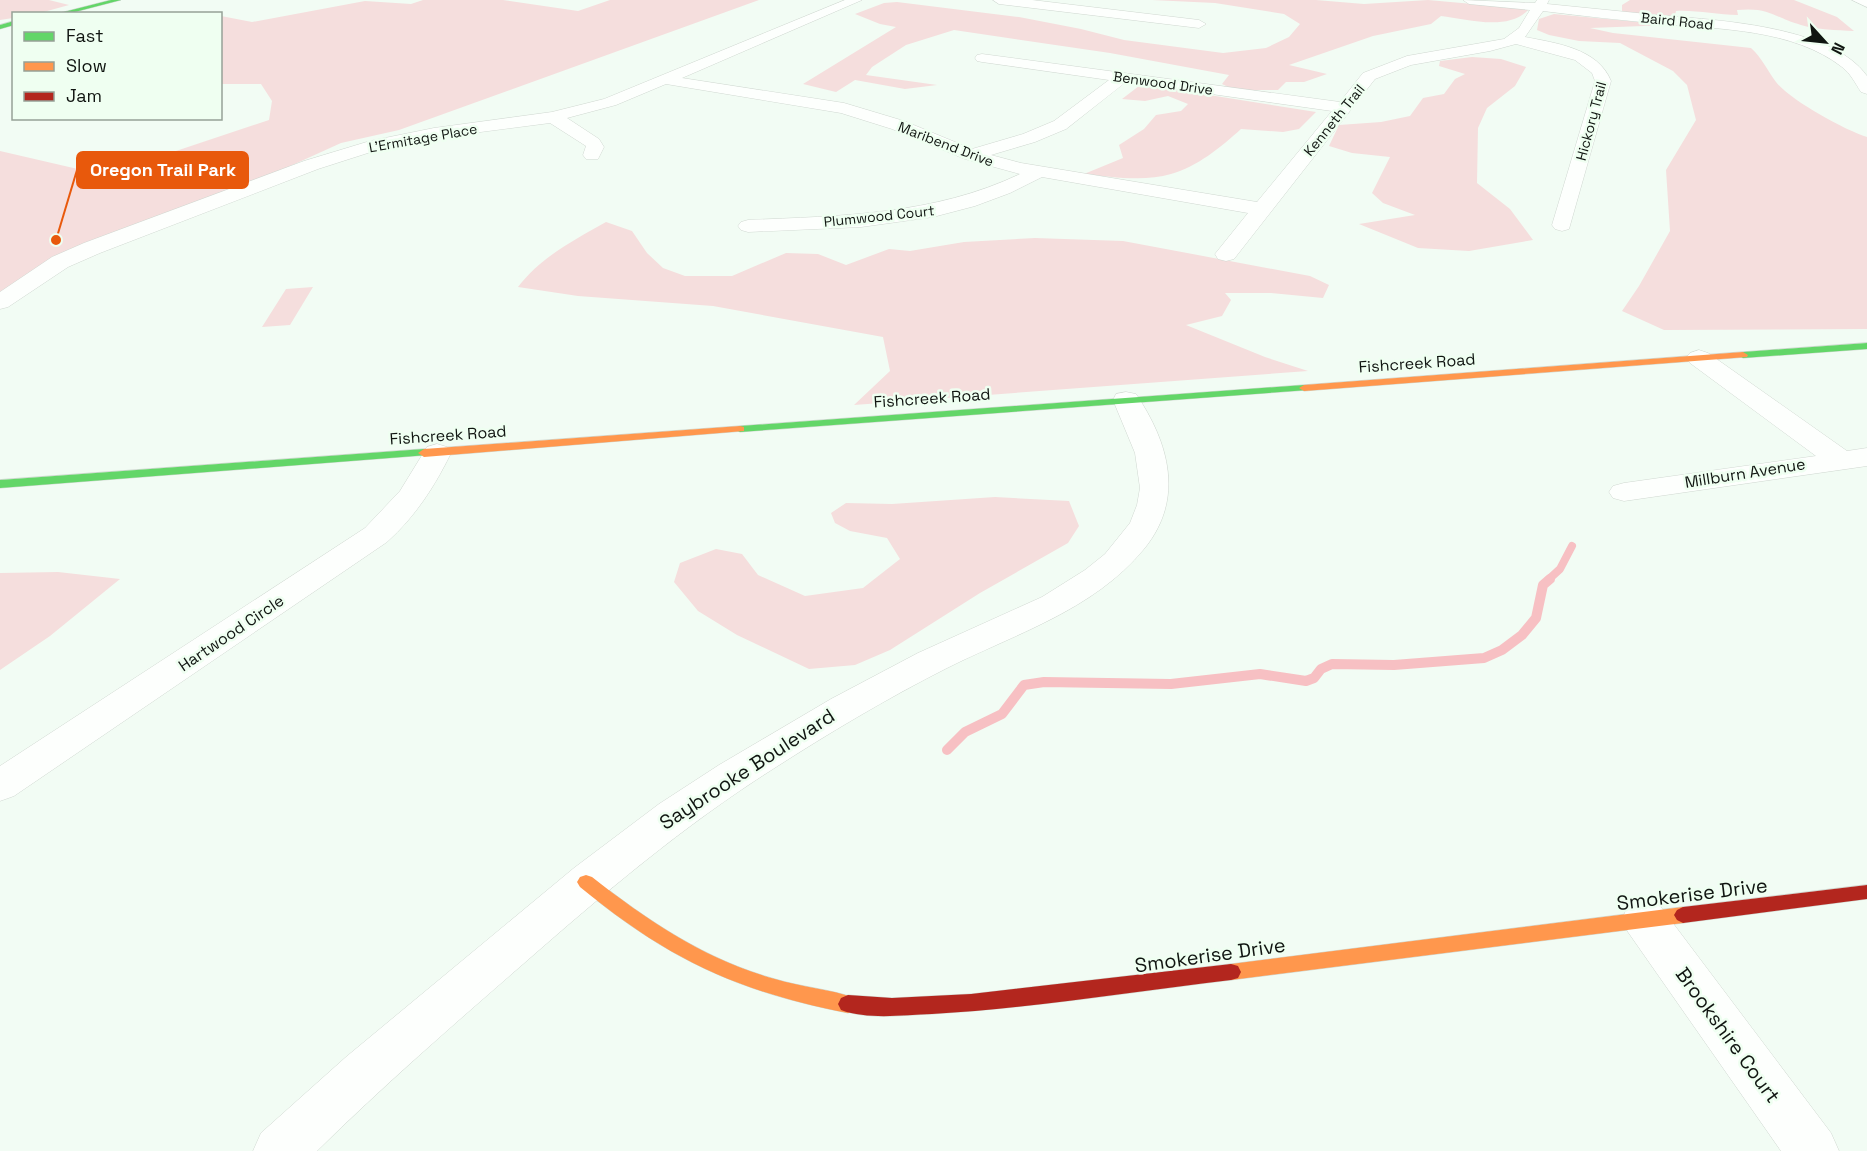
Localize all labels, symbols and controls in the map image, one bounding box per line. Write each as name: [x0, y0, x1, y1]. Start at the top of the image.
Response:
street label: Baird Road: [1640, 8, 1714, 34]
legend: [12, 12, 222, 120]
north arrow: [1795, 12, 1855, 72]
text: Fast: [66, 24, 103, 47]
text: N: [1826, 39, 1850, 58]
text: Slow: [66, 54, 107, 77]
street label: Benwood Drive: [1112, 67, 1214, 99]
street label: Kenneth Trail: [1300, 80, 1368, 160]
street label: Hickory Trail: [1572, 80, 1610, 162]
text: Jam: [66, 84, 102, 107]
street label: Maribend Drive: [896, 118, 996, 170]
street label: L'Ermitage Place: [367, 120, 479, 156]
callout: Oregon Trail Park: [77, 152, 248, 188]
text: Oregon Trail Park: [90, 158, 236, 181]
street label: Plumwood Court: [823, 201, 935, 231]
street label: Fishcreek Road: [1358, 348, 1476, 378]
street label: Fishcreek Road: [873, 383, 991, 413]
street label: Fishcreek Road: [389, 420, 507, 450]
street label: Millburn Avenue: [1683, 453, 1807, 493]
street label: Hartwood Circle: [174, 590, 288, 676]
street label: Saybrooke Boulevard: [654, 703, 840, 835]
street label: Smokerise Drive: [1615, 872, 1769, 916]
street label: Smokerise Drive: [1133, 932, 1287, 978]
street label: Brookshire Court: [1670, 962, 1786, 1108]

